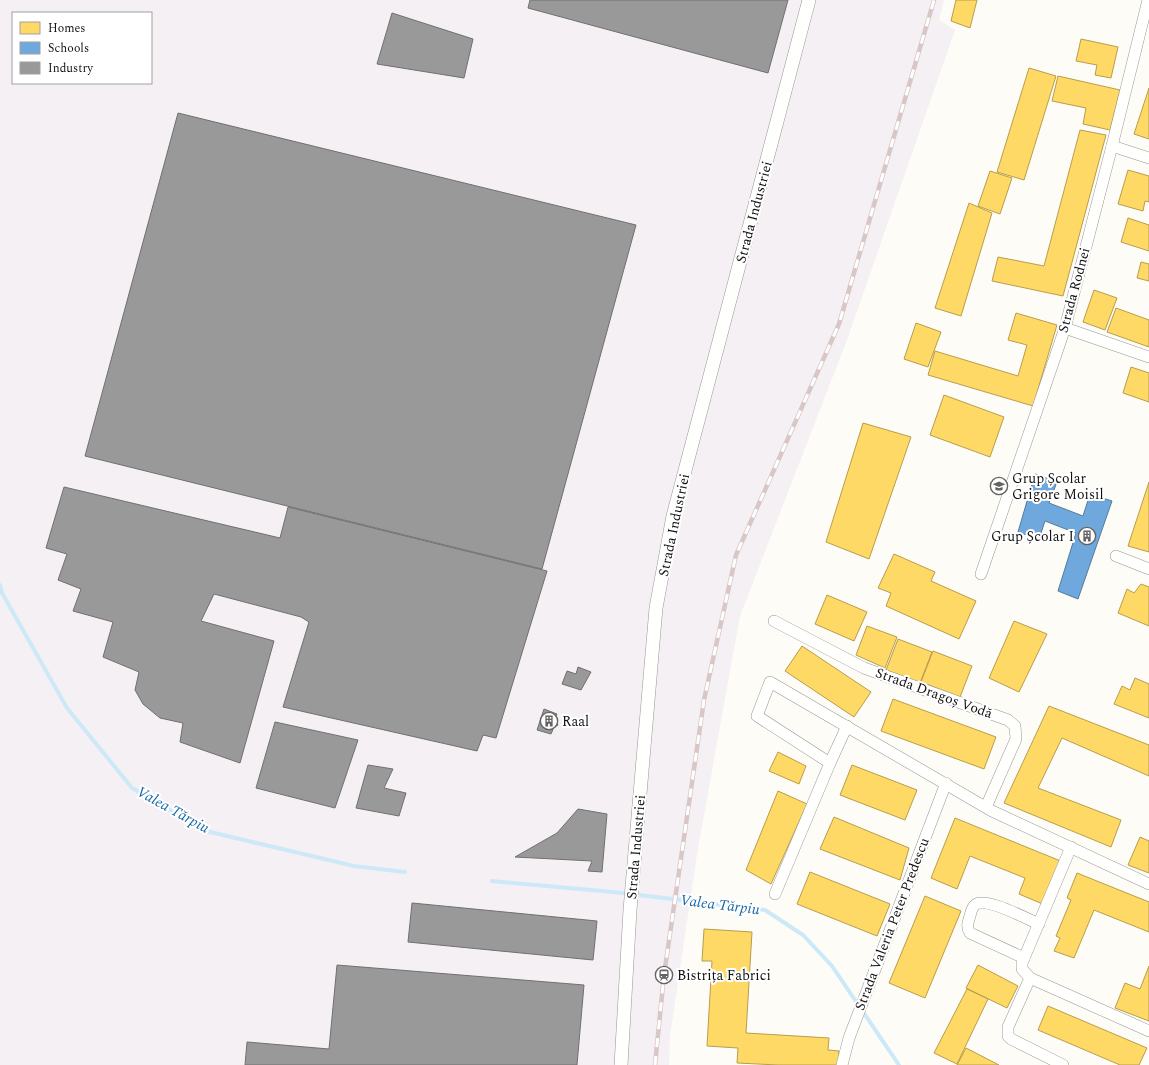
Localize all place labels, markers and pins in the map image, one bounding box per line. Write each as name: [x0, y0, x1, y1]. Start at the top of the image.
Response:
place label: Grup Școlar Grigore Moisil: [1012, 468, 1104, 505]
school or university icon: Grup Școlar Grigore Moisil: [989, 476, 1009, 496]
place label: Grup Școlar I: [991, 526, 1074, 547]
building icon: Grup Școlar I: [1077, 526, 1097, 546]
building icon: Raal: [539, 711, 559, 731]
place label: Raal: [562, 711, 589, 732]
station icon: Bistrița Fabrici: [654, 965, 674, 985]
place label: Bistrița Fabrici: [677, 965, 771, 986]

